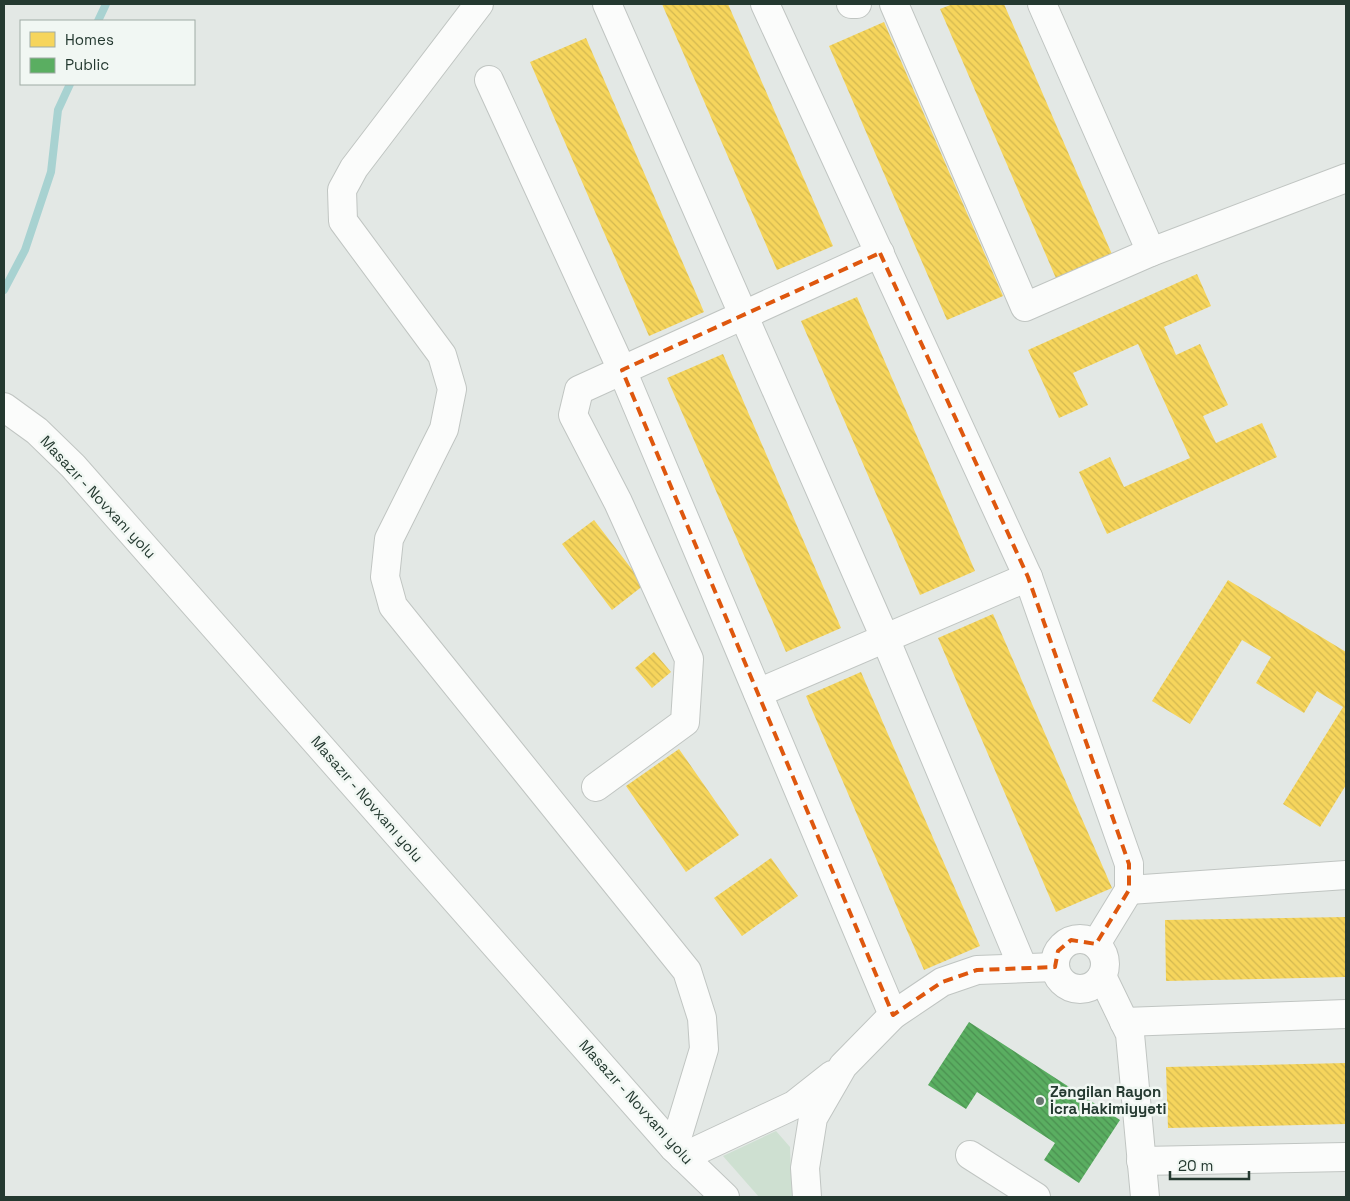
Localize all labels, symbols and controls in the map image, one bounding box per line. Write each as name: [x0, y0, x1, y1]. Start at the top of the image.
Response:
legend: [20, 20, 195, 85]
text: Homes: [65, 30, 114, 49]
text: Public: [65, 55, 109, 74]
street label: Masazır - Novxanı yolu: [36, 431, 160, 562]
street label: Masazır - Novxanı yolu: [307, 732, 427, 866]
street label: Masazır - Novxanı yolu: [575, 1035, 697, 1168]
place label: Zəngilan Rayon İcra Hakimiyyəti: [1050, 1082, 1166, 1118]
marker: Zəngilan Rayon İcra Hakimiyyəti: [1034, 1095, 1046, 1107]
scale bar: [1170, 1148, 1249, 1180]
text: 20 m: [1178, 1156, 1213, 1175]

